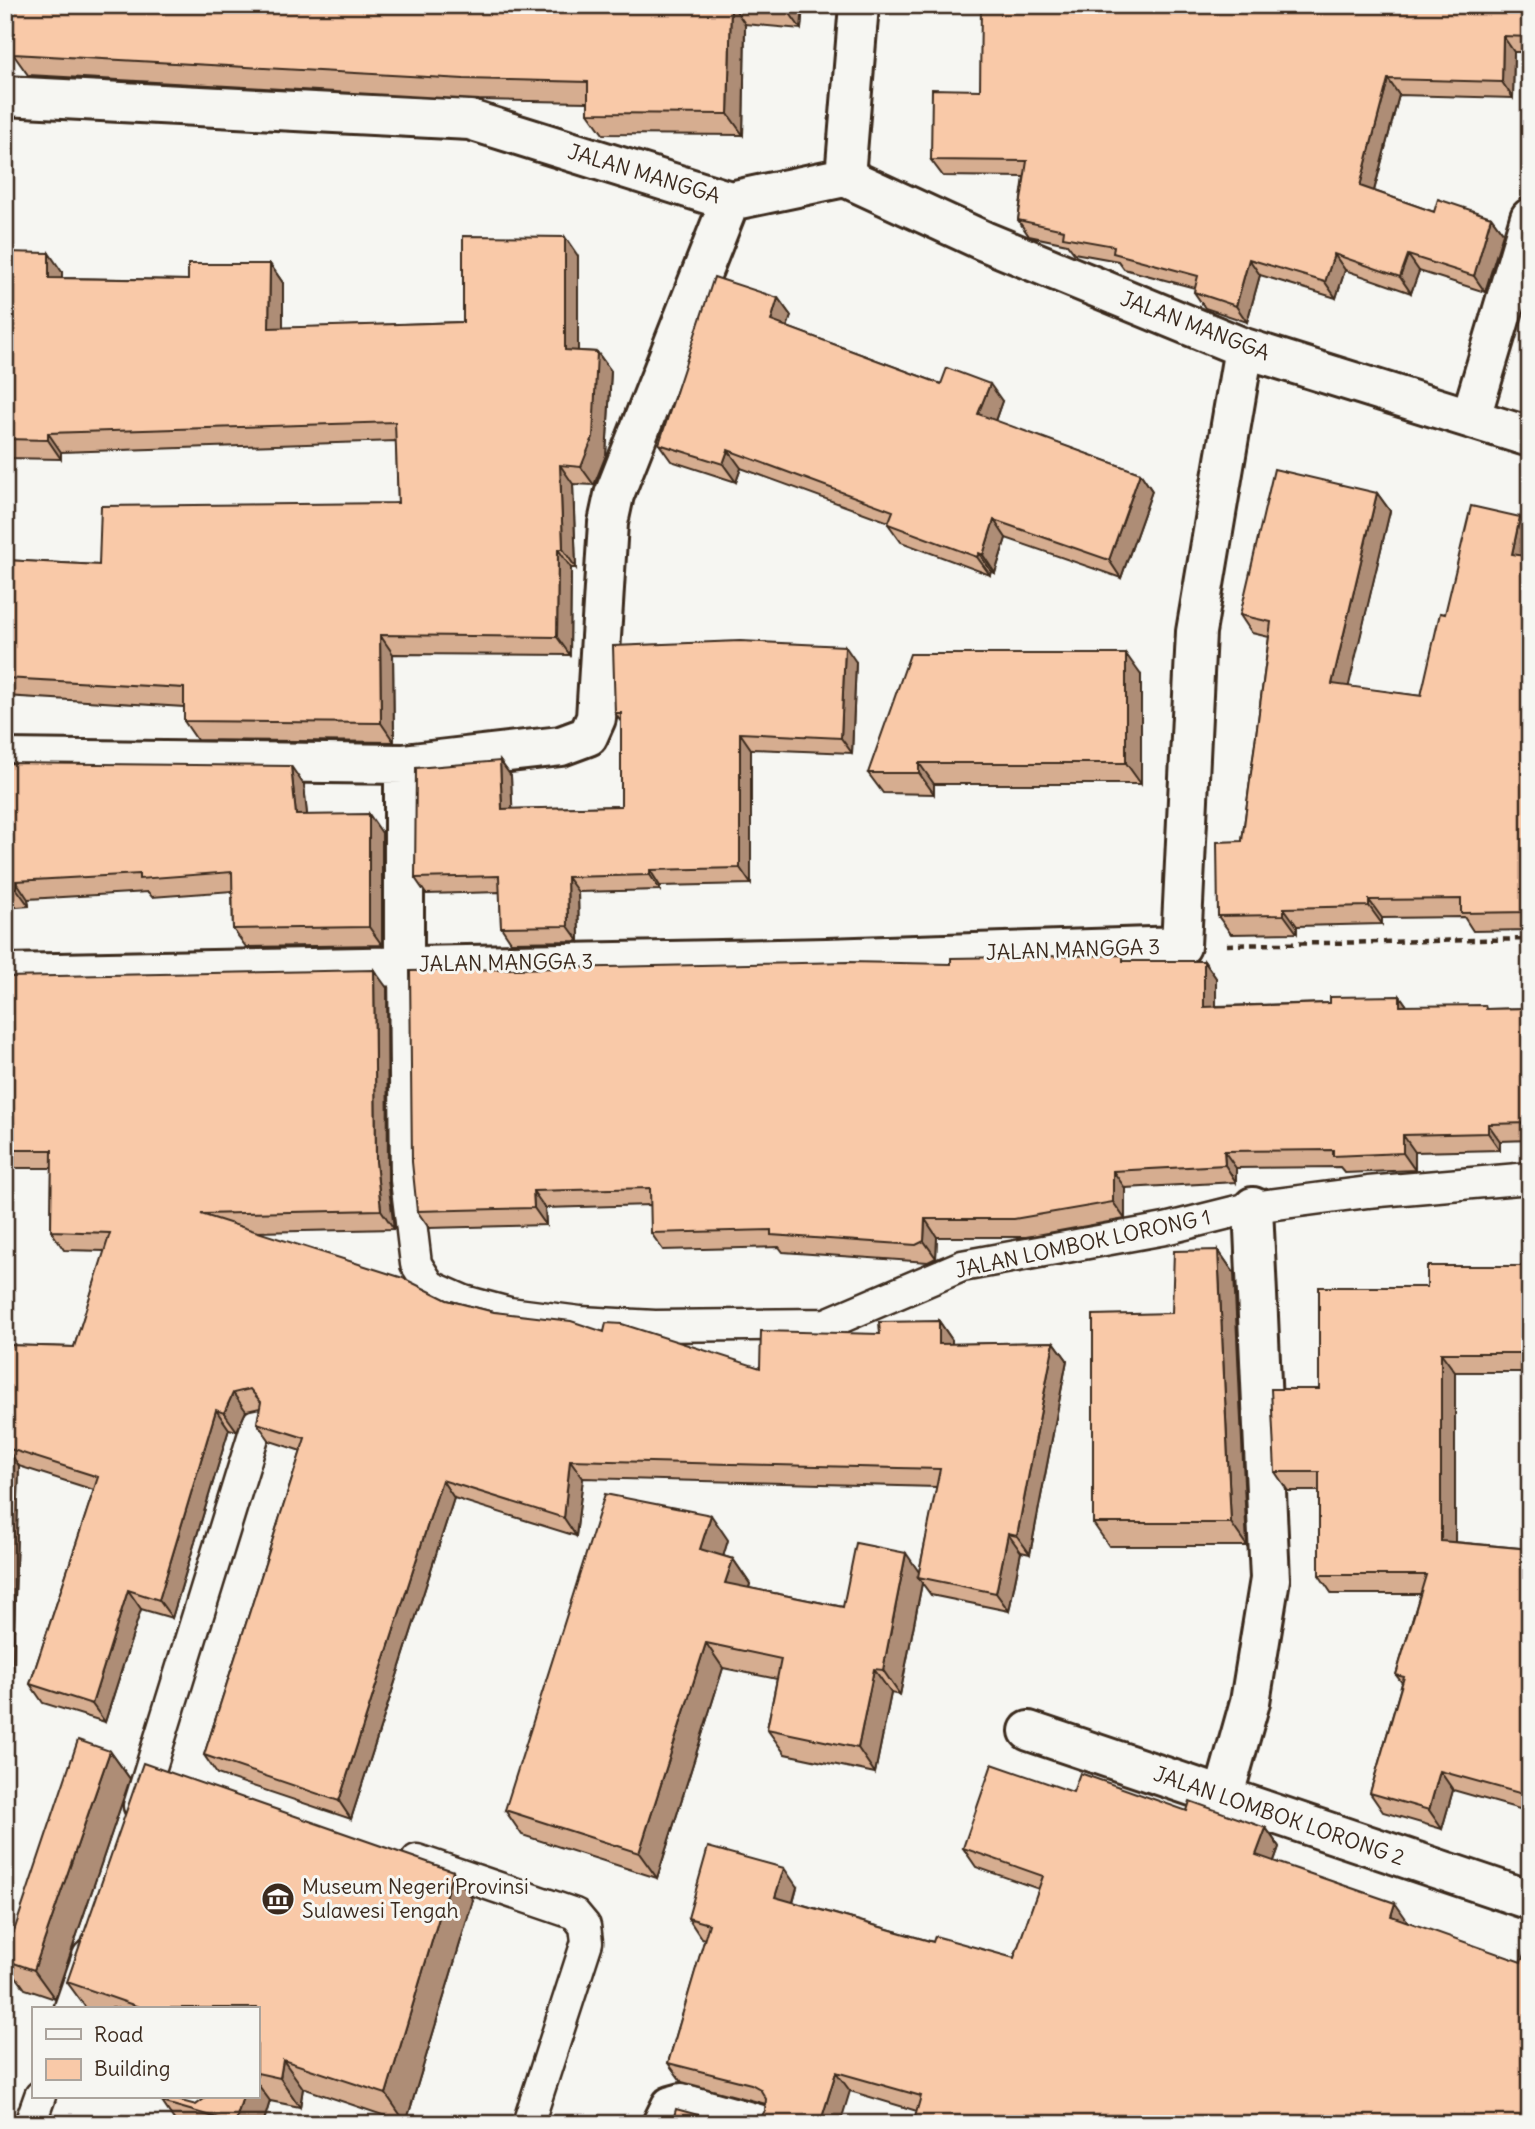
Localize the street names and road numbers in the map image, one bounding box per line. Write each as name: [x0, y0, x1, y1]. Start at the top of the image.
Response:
street label: JALAN MANGGA: [565, 138, 723, 209]
street label: JALAN MANGGA: [1117, 285, 1274, 366]
street label: JALAN MANGGA 3: [985, 933, 1161, 966]
street label: JALAN MANGGA 3: [419, 947, 593, 978]
street label: JALAN LOMBOK LORONG 1: [953, 1203, 1213, 1284]
street label: JALAN LOMBOK LORONG 2: [1150, 1760, 1408, 1871]

